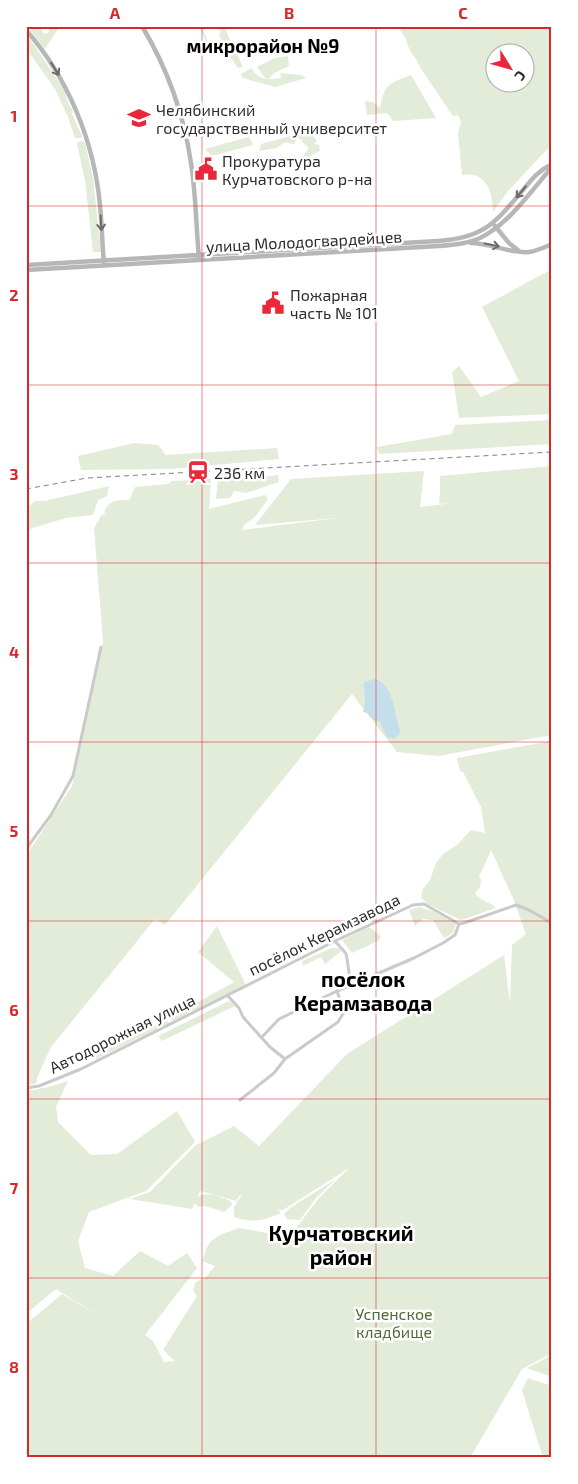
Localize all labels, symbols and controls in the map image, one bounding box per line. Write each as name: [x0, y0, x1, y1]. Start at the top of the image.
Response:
text: A: [110, 3, 121, 22]
text: B: [284, 3, 294, 22]
text: C: [458, 3, 468, 22]
district label: микрорайон №9: [187, 34, 339, 57]
north arrow: [486, 42, 536, 92]
one-way arrow: [50, 62, 60, 76]
text: С: [512, 68, 530, 85]
place label: Челябинский государственный университет: [156, 100, 387, 138]
school or university icon: Челябинский государственный университет: [126, 105, 152, 131]
text: 1: [11, 106, 17, 125]
place label: Прокуратура Курчатовского р-на: [222, 151, 372, 189]
public building icon: Прокуратура Курчатовского р-на: [193, 156, 219, 182]
one-way arrow: [515, 186, 527, 199]
one-way arrow: [97, 215, 106, 231]
street label: улица Молодогвардейцев: [205, 226, 403, 257]
one-way arrow: [484, 241, 500, 250]
text: 2: [9, 285, 19, 304]
place label: Пожарная часть № 101: [290, 285, 378, 322]
public building icon: Пожарная часть № 101: [260, 290, 286, 316]
station icon: 236 км: [185, 459, 211, 485]
place label: 236 км: [214, 463, 265, 482]
text: 3: [9, 464, 19, 483]
text: 4: [9, 642, 19, 661]
text: 5: [10, 821, 19, 840]
street label: посёлок Керамзавода: [245, 889, 403, 979]
district label: посёлок Керамзавода: [294, 966, 432, 1015]
street label: Автодорожная улица: [46, 989, 198, 1078]
text: 6: [9, 1000, 19, 1019]
text: 7: [10, 1178, 19, 1197]
district label: Курчатовский район: [268, 1220, 414, 1269]
park label: Успенское кладбище: [355, 1304, 433, 1341]
text: 8: [9, 1357, 19, 1376]

